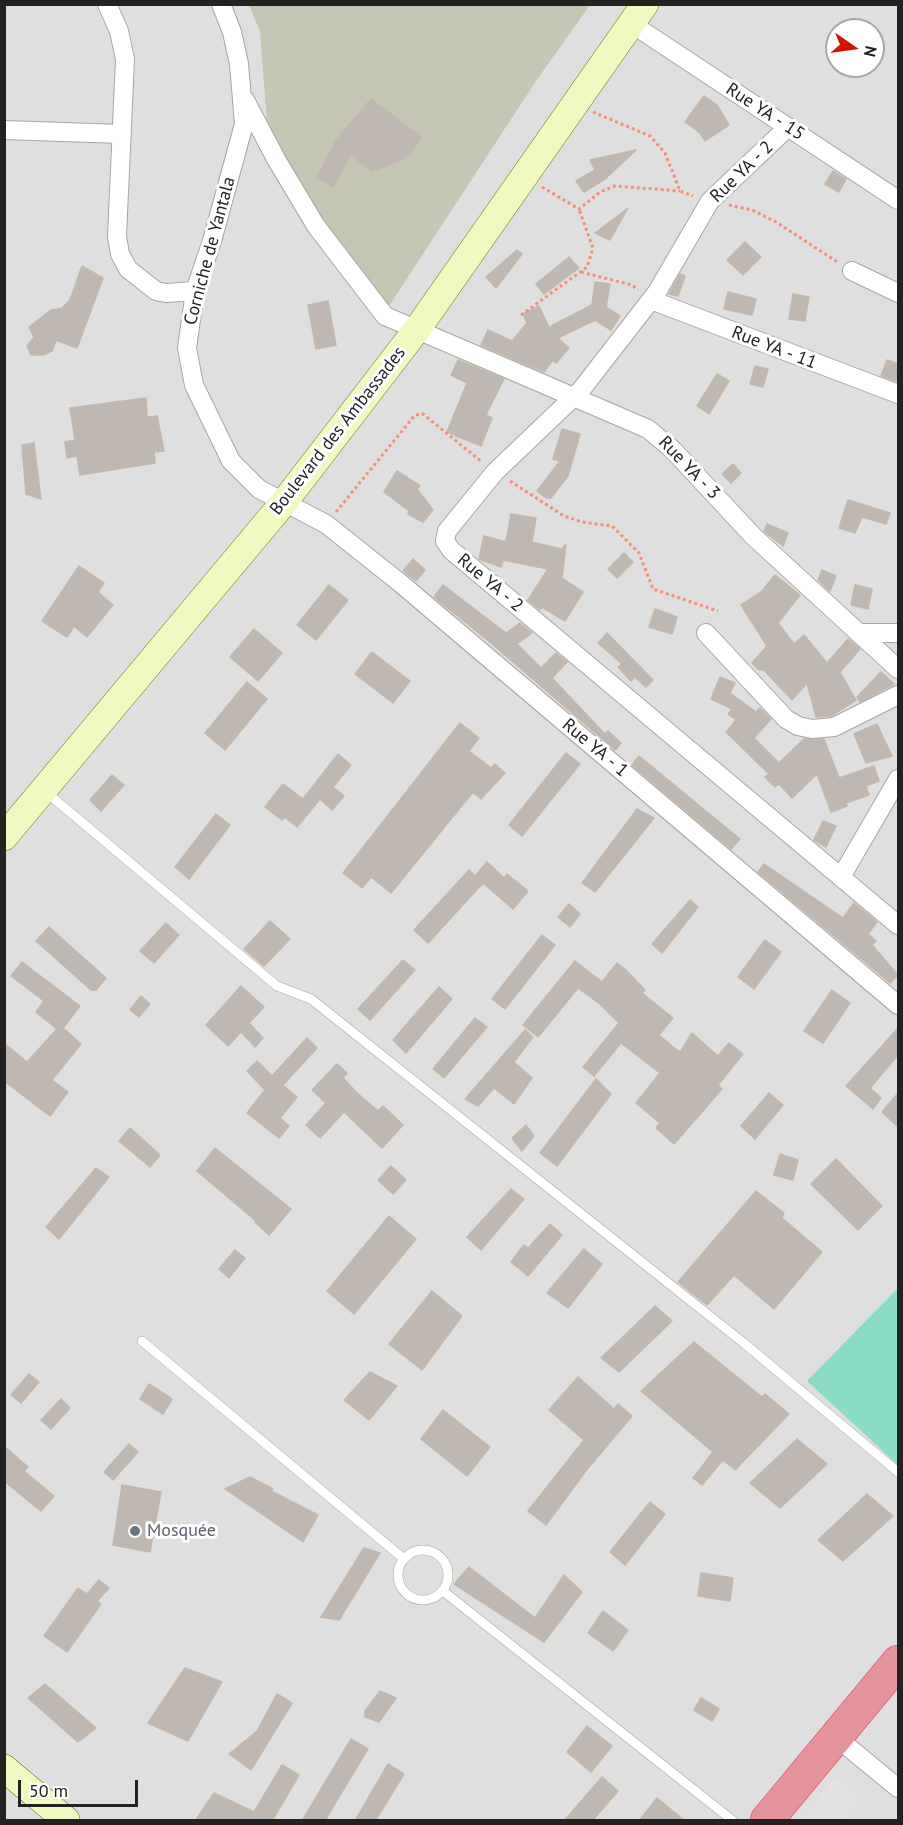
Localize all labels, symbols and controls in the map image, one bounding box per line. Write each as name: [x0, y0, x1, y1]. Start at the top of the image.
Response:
north arrow: [825, 18, 885, 78]
text: N: [860, 44, 882, 59]
street label: Rue YA - 15: [722, 79, 808, 145]
street label: Rue YA - 2: [706, 137, 778, 207]
street label: Corniche de Yantala: [180, 175, 240, 327]
street label: Rue YA - 11: [728, 322, 820, 374]
street label: Boulevard des Ambassades: [266, 343, 410, 519]
street label: Rue YA - 3: [654, 432, 724, 504]
street label: Rue YA - 2: [453, 549, 527, 617]
street label: Rue YA - 1: [558, 714, 632, 782]
place label: Mosquée: [147, 1520, 216, 1542]
marker: Mosquée: [128, 1524, 142, 1538]
scale bar: [21, 1768, 141, 1806]
text: 50 m: [29, 1779, 68, 1802]

